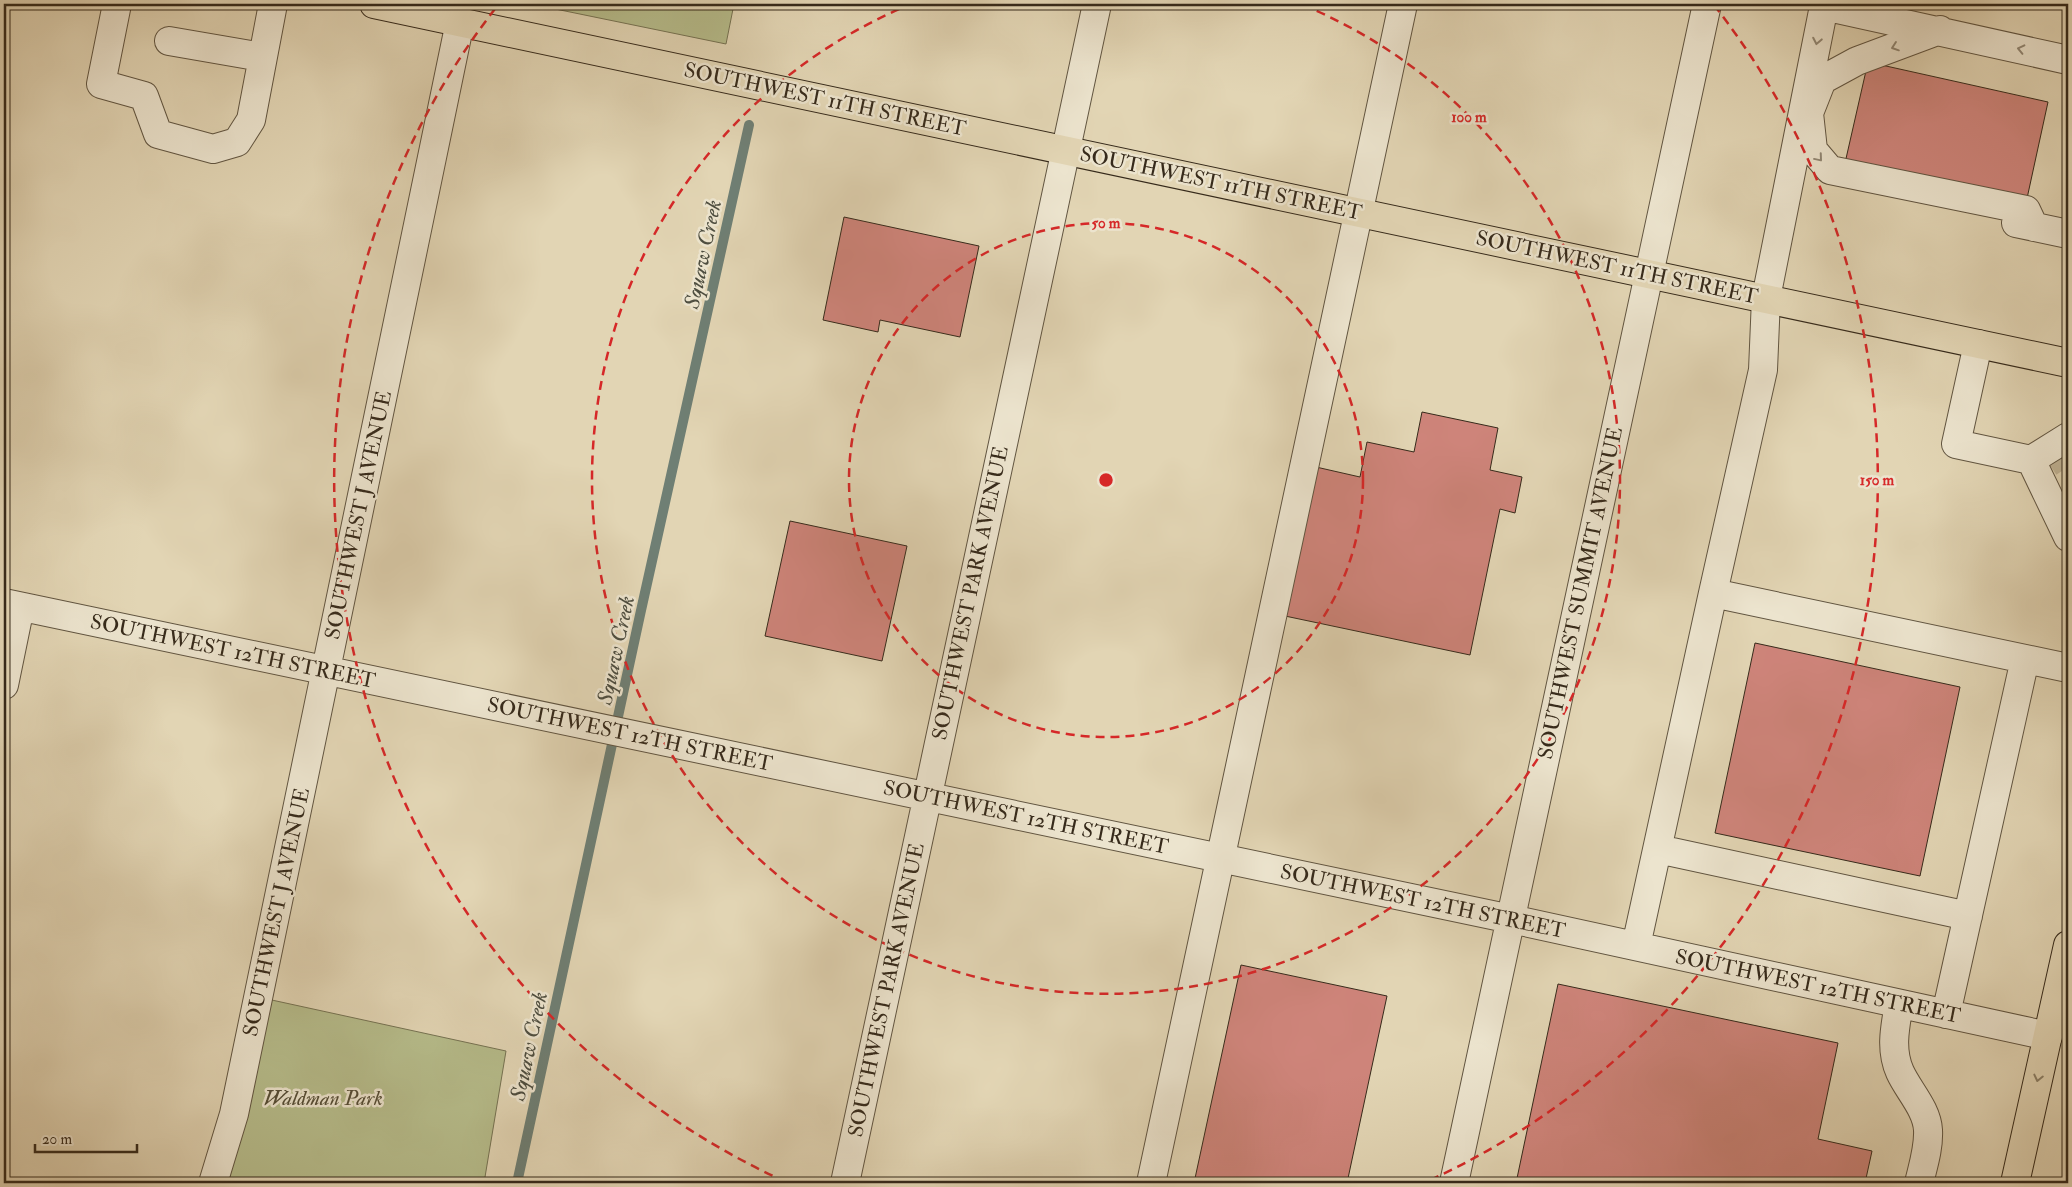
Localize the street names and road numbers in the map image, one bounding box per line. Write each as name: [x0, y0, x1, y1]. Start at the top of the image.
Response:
street label: SOUTHWEST 11TH STREET: [681, 56, 969, 143]
street label: SOUTHWEST 11TH STREET: [1077, 140, 1365, 227]
street label: SOUTHWEST 11TH STREET: [1473, 224, 1761, 311]
street label: SOUTHWEST J AVENUE: [319, 388, 398, 642]
street label: SOUTHWEST SUMMIT AVENUE: [1532, 424, 1629, 762]
street label: SOUTHWEST PARK AVENUE: [926, 444, 1015, 743]
street label: SOUTHWEST 12TH STREET: [88, 608, 378, 695]
street label: SOUTHWEST 12TH STREET: [485, 691, 775, 778]
street label: SOUTHWEST 12TH STREET: [881, 774, 1171, 861]
street label: SOUTHWEST J AVENUE: [237, 785, 316, 1039]
street label: SOUTHWEST PARK AVENUE: [842, 841, 931, 1140]
street label: SOUTHWEST 12TH STREET: [1278, 858, 1568, 945]
street label: SOUTHWEST 12TH STREET: [1673, 943, 1963, 1030]

